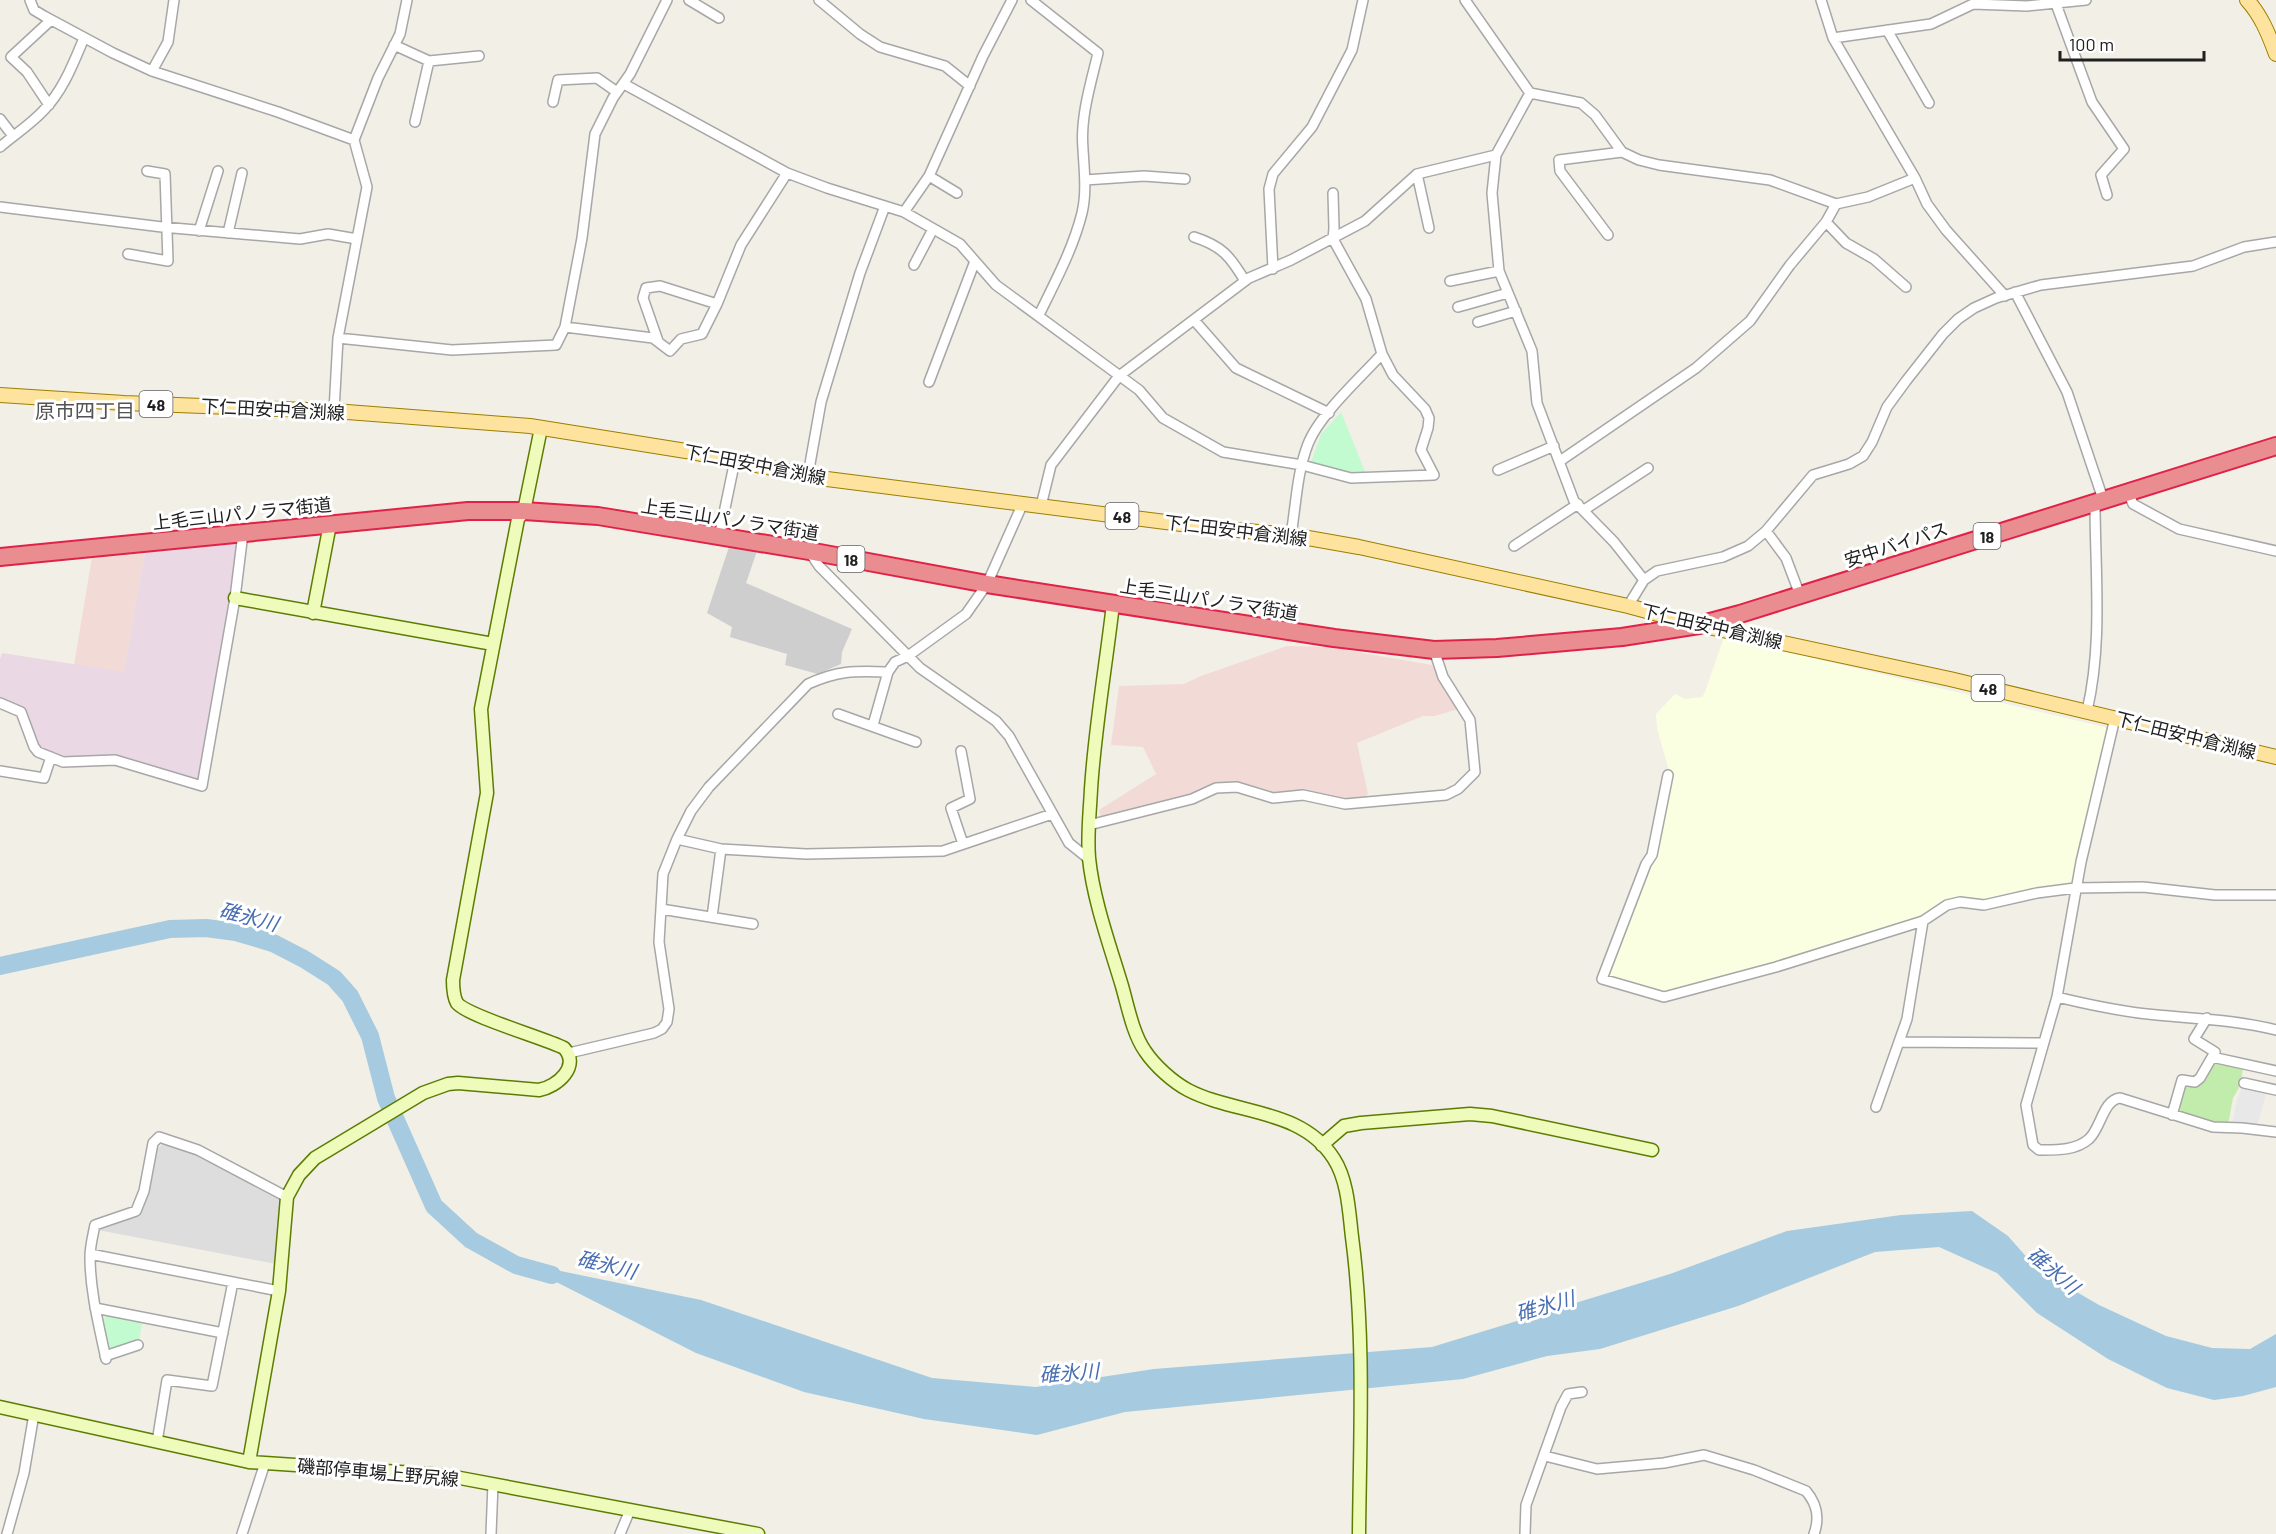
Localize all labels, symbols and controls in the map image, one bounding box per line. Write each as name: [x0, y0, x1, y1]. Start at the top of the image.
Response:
scale bar: [2060, 24, 2204, 62]
text: 100 m: [2069, 33, 2114, 55]
road number: 48: [140, 391, 172, 417]
street label: 下仁田安中倉渕線: [201, 394, 345, 424]
district label: 原市四丁目: [35, 398, 135, 422]
street label: 下仁田安中倉渕線: [682, 439, 828, 489]
street label: 上毛三山パノラマ街道: [151, 493, 333, 533]
street label: 上毛三山パノラマ街道: [639, 494, 821, 544]
road number: 48: [1106, 503, 1138, 529]
street label: 下仁田安中倉渕線: [1163, 510, 1309, 550]
street label: 安中バイパス: [1841, 517, 1951, 571]
road number: 18: [1974, 523, 2000, 549]
road number: 18: [838, 546, 864, 572]
street label: 上毛三山パノラマ街道: [1118, 574, 1300, 624]
street label: 下仁田安中倉渕線: [1639, 599, 1785, 653]
road number: 48: [1972, 675, 2004, 701]
street label: 下仁田安中倉渕線: [2113, 707, 2259, 763]
water label: 碓氷川: [217, 897, 283, 936]
water label: 碓氷川: [2023, 1242, 2086, 1300]
water label: 碓氷川: [575, 1245, 641, 1283]
water label: 碓氷川: [1513, 1285, 1579, 1325]
water label: 碓氷川: [1038, 1358, 1102, 1386]
street label: 磯部停車場上野尻線: [296, 1454, 460, 1490]

